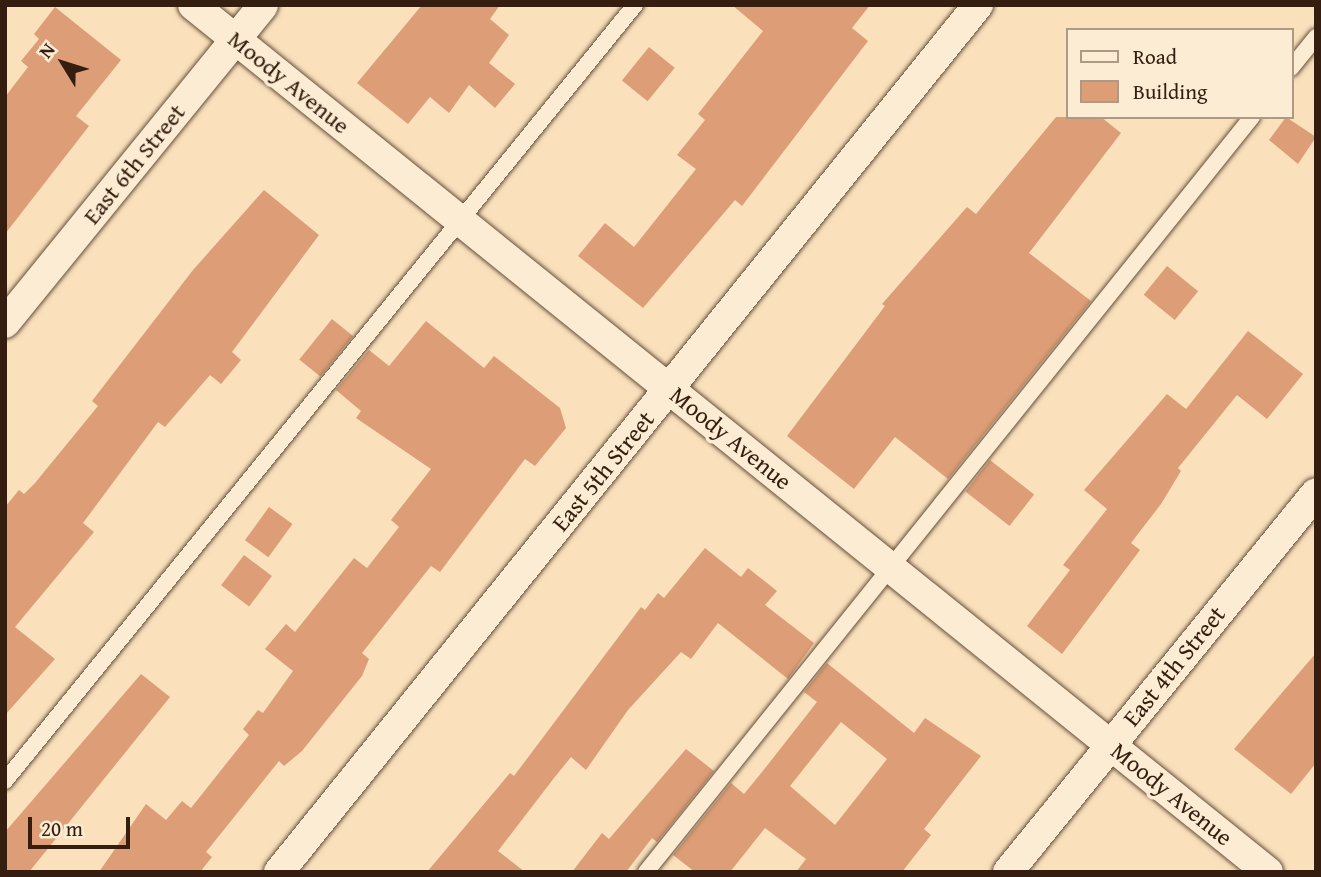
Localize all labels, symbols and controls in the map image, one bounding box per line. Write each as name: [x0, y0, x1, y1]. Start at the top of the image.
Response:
street label: Moody Avenue: [222, 24, 356, 140]
north arrow: [28, 28, 98, 98]
legend: [1066, 28, 1293, 119]
text: N: [32, 36, 61, 64]
text: Road: [1133, 41, 1177, 72]
text: Building: [1133, 76, 1207, 107]
street label: East 6th Street: [77, 98, 191, 230]
street label: Moody Avenue: [664, 380, 798, 496]
street label: East 5th Street: [546, 405, 660, 537]
street label: East 4th Street: [1117, 600, 1231, 732]
street label: Moody Avenue: [1105, 736, 1239, 852]
scale bar: [32, 804, 133, 848]
text: 20 m: [41, 813, 83, 844]

